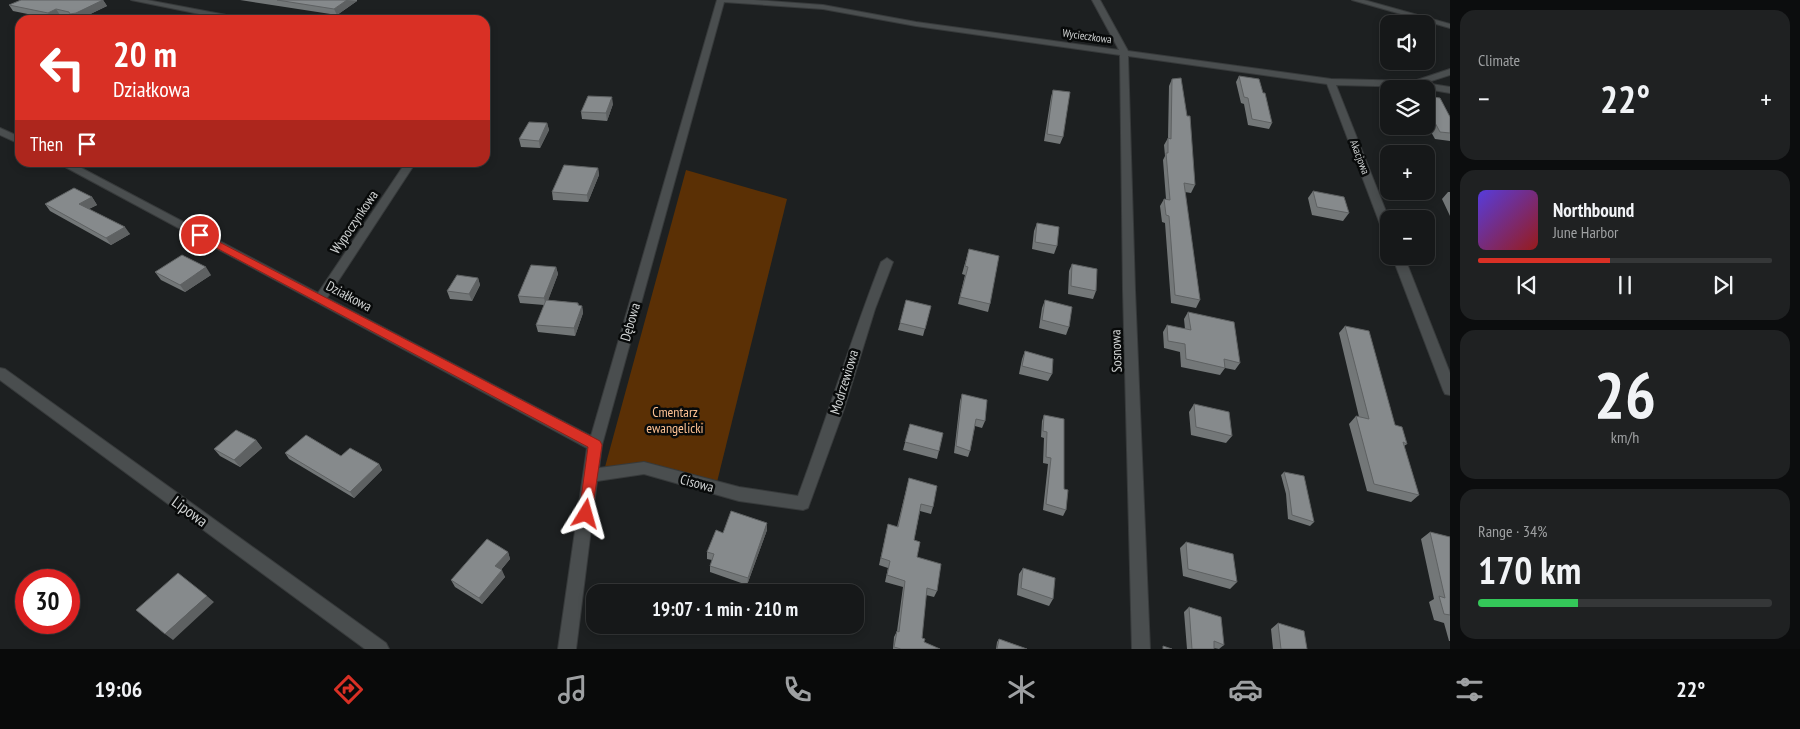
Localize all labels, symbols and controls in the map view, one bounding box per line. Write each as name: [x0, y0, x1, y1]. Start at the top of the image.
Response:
map controls: [1380, 15, 1435, 265]
button: sound: [1380, 15, 1435, 70]
street label: Wycieczkowa: [1061, 26, 1113, 46]
text: 20 m: [113, 31, 177, 77]
icon: left: [30, 35, 95, 100]
text: Climate: [1478, 50, 1520, 70]
text: 22°: [1600, 74, 1650, 123]
text: Działkowa: [113, 75, 190, 103]
button: layers: [1380, 80, 1435, 135]
text: −: [1478, 80, 1490, 117]
text: +: [1760, 80, 1772, 117]
icon: arrive: [73, 130, 101, 158]
text: Then: [30, 132, 63, 156]
street label: Akacjowa: [1347, 138, 1373, 176]
button: +: [1380, 145, 1435, 200]
street label: Wypoczynkowa: [326, 187, 382, 257]
text: Northbound: [1553, 198, 1634, 222]
button: −: [1380, 210, 1435, 265]
pin: [179, 214, 221, 256]
icon: arrive: [186, 221, 214, 249]
text: June Harbor: [1553, 222, 1618, 242]
icon: previous: [1513, 271, 1541, 299]
icon: pause: [1611, 271, 1639, 299]
icon: next: [1709, 271, 1737, 299]
street label: Działkowa: [323, 277, 375, 315]
street label: Dębowa: [616, 301, 644, 343]
street label: Sosnowa: [1106, 329, 1126, 373]
street label: Modrzewiowa: [826, 348, 862, 416]
text: 26: [1594, 352, 1656, 436]
park label: Cmentarz ewangelicki: [646, 403, 704, 437]
text: km/h: [1611, 427, 1639, 447]
street label: Cisowa: [678, 470, 716, 496]
position arrow: [559, 487, 611, 539]
street label: Lipowa: [168, 491, 212, 531]
text: Range · 34%: [1478, 521, 1547, 541]
text: 170 km: [1478, 545, 1581, 594]
speed limit sign: 30: [15, 569, 80, 634]
text: 19:07 · 1 min · 210 m: [652, 597, 798, 621]
icon: directions: [331, 672, 366, 707]
icon: music: [555, 672, 590, 707]
icon: phone: [780, 672, 815, 707]
icon: climate: [1004, 672, 1039, 707]
icon: car: [1228, 672, 1263, 707]
icon: filters: [1452, 672, 1487, 707]
text: 19:06: [95, 675, 142, 703]
text: 22°: [1676, 675, 1705, 703]

